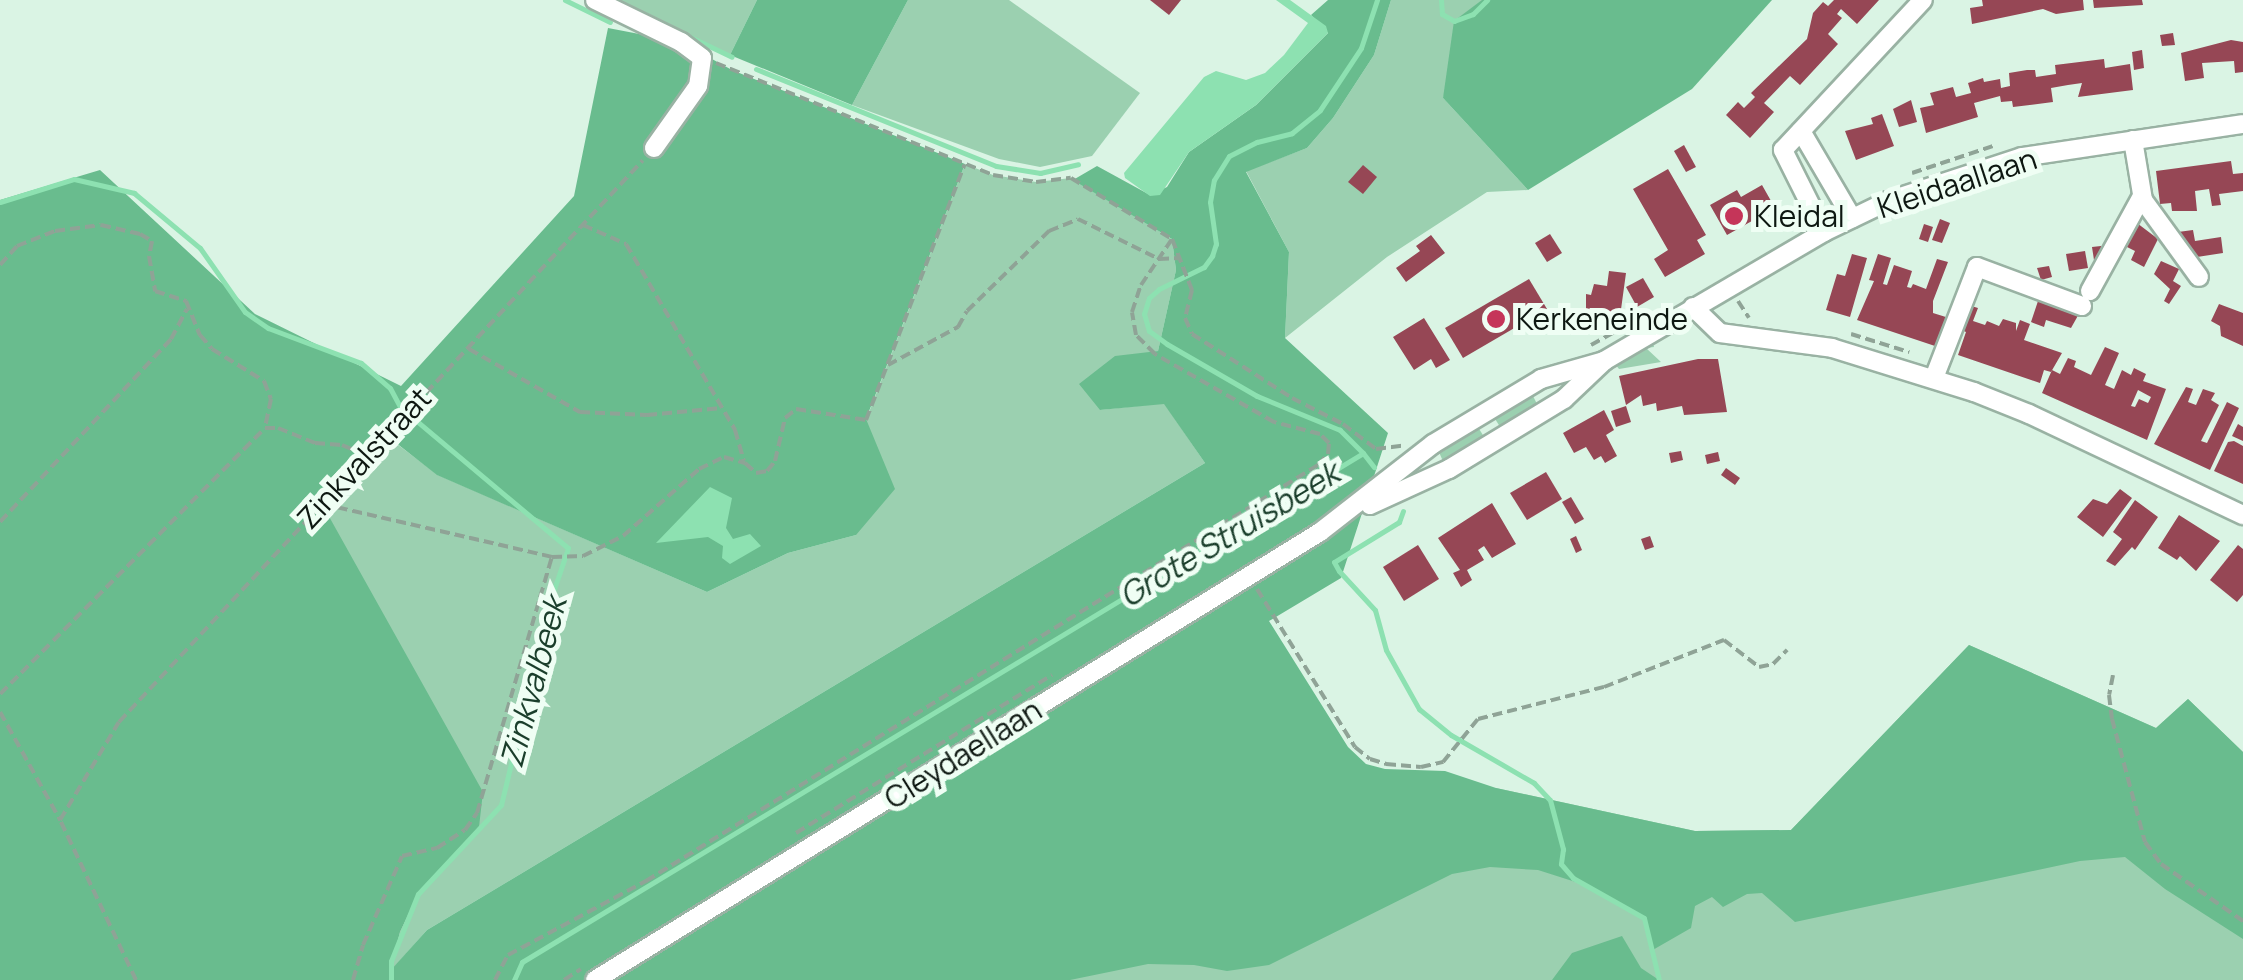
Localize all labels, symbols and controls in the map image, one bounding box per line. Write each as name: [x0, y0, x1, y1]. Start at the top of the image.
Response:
street label: Kleidaallaan: [1873, 140, 2041, 226]
place label: Kleidal: [1754, 198, 1845, 234]
marker: Kleidal: [1723, 205, 1745, 227]
place label: Kerkeneinde: [1516, 301, 1688, 337]
marker: Kerkeneinde: [1485, 308, 1507, 330]
street label: Zinkvalstraat: [290, 380, 438, 536]
water label: Grote Struisbeek: [1112, 453, 1346, 615]
water label: Zinkvalbeek: [492, 593, 574, 771]
street label: Cleydaellaan: [878, 692, 1048, 816]

